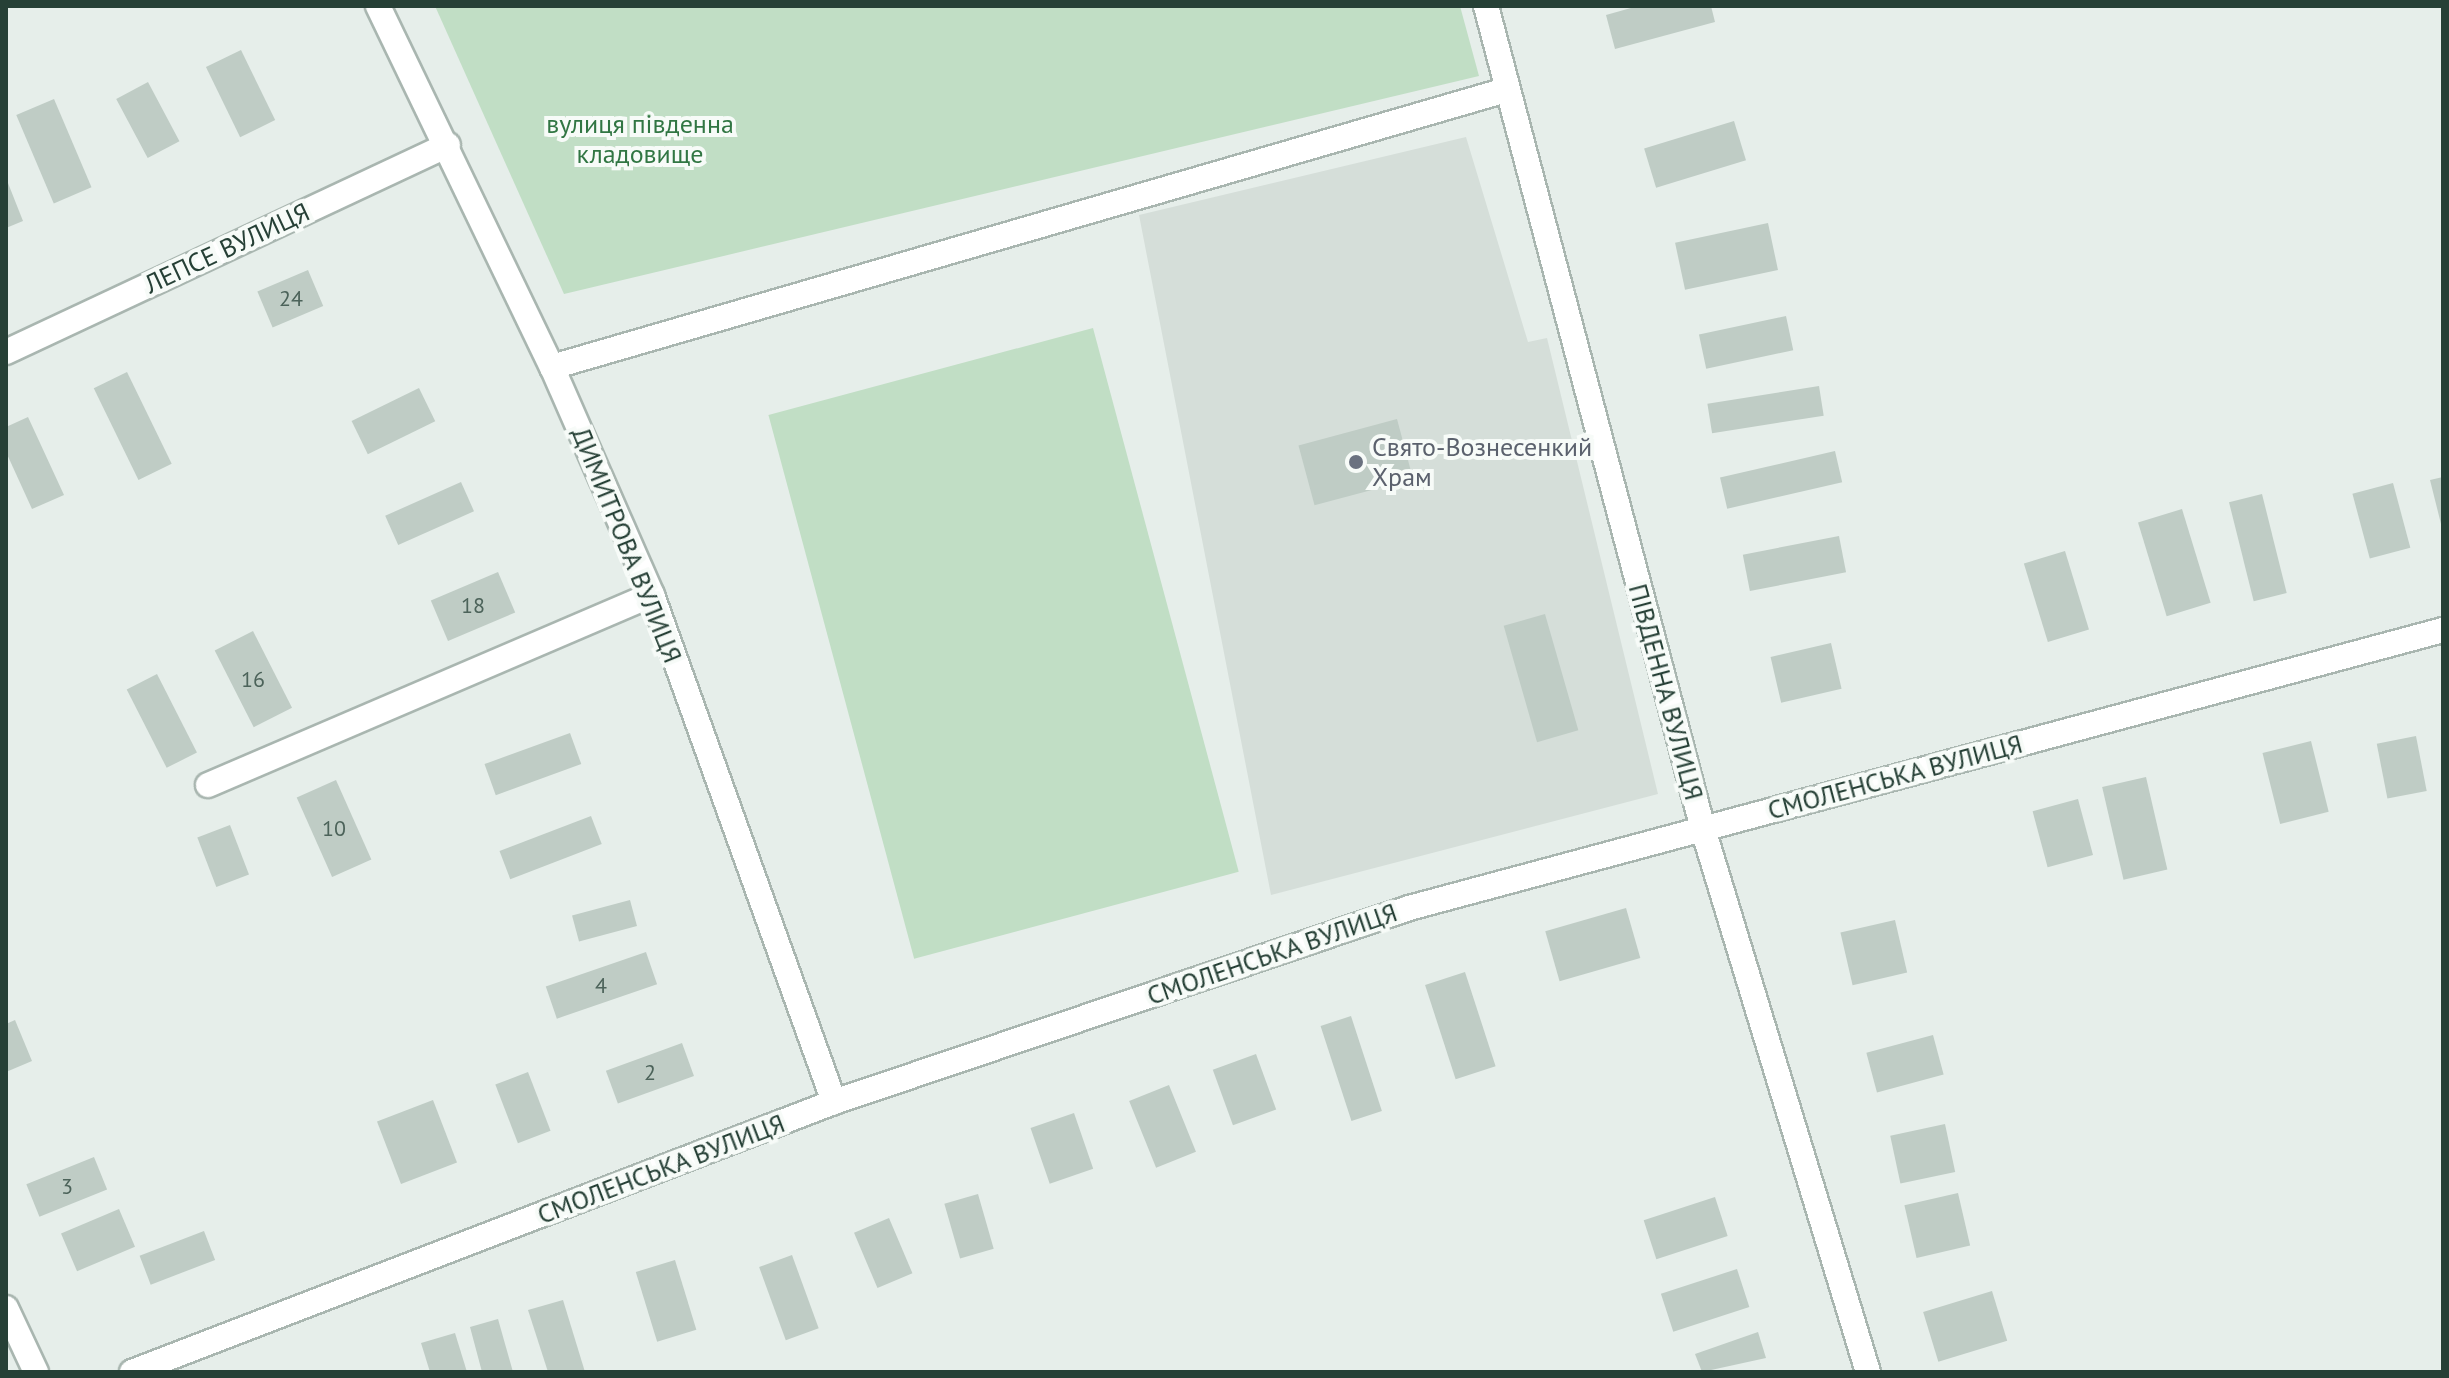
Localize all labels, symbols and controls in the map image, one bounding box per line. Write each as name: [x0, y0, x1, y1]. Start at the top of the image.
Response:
park label: вулиця південна кладовище: [546, 108, 734, 170]
street label: ЛЕПСЕ ВУЛИЦЯ: [140, 196, 314, 300]
house number: 24: [279, 286, 303, 312]
street label: ДИМИТРОВА ВУЛИЦЯ: [565, 422, 689, 668]
place label: Свято-Вознесенкий Храм: [1372, 431, 1592, 492]
marker: Свято-Вознесенкий Храм: [1347, 453, 1365, 471]
street label: ПІВДЕННА ВУЛИЦЯ: [1622, 580, 1710, 804]
house number: 18: [461, 593, 485, 619]
house number: 16: [241, 667, 265, 693]
street label: СМОЛЕНСЬКА ВУЛИЦЯ: [1764, 728, 2026, 826]
house number: 10: [322, 816, 346, 842]
street label: СМОЛЕНСЬКА ВУЛИЦЯ: [1142, 896, 1402, 1012]
house number: 4: [595, 973, 607, 999]
house number: 2: [644, 1060, 656, 1086]
street label: СМОЛЕНСЬКА ВУЛИЦЯ: [533, 1107, 789, 1231]
house number: 3: [61, 1174, 73, 1200]

